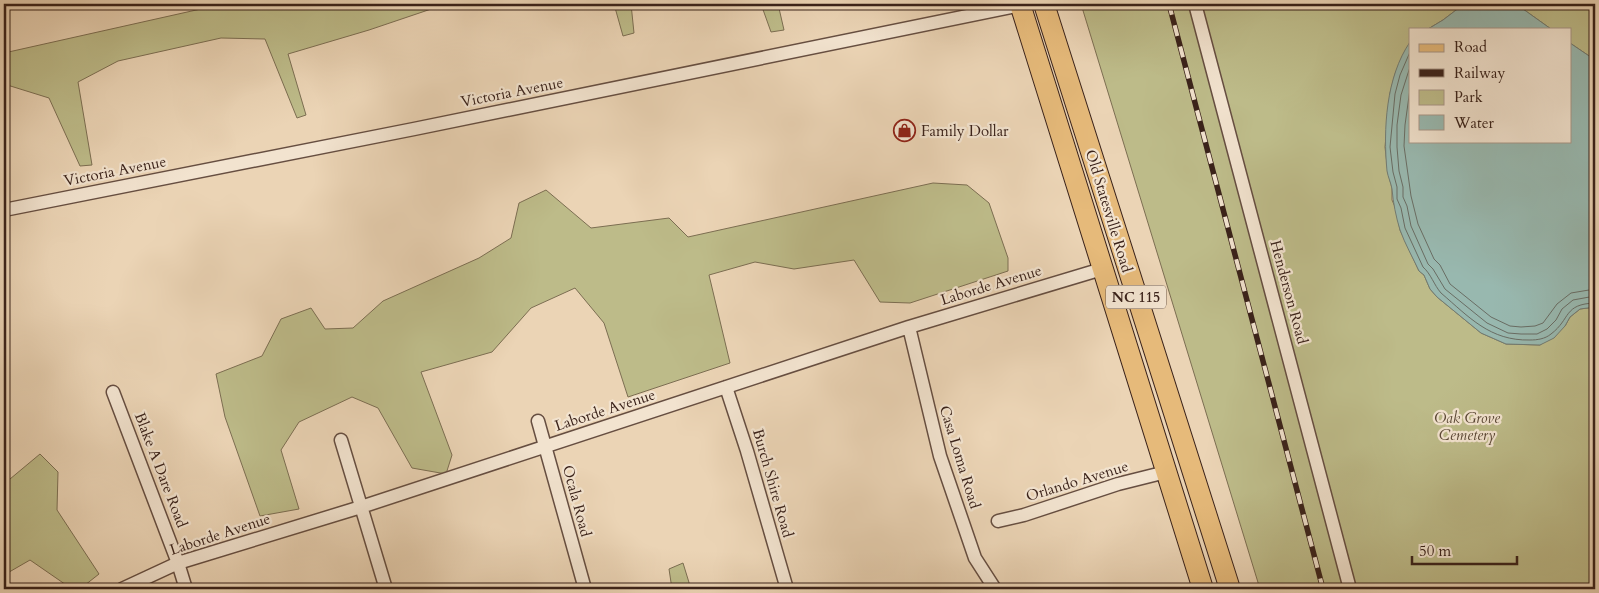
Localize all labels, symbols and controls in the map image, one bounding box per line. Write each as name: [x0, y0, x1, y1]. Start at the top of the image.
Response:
legend: [1409, 28, 1572, 142]
text: Road: [1454, 37, 1487, 57]
text: Railway: [1454, 63, 1505, 83]
street label: Victoria Avenue: [459, 72, 565, 112]
text: Park: [1454, 87, 1483, 107]
text: Water: [1453, 113, 1495, 133]
shop icon: Family Dollar: [893, 119, 917, 143]
place label: Family Dollar: [921, 121, 1009, 141]
street label: Old Statesville Road: [1081, 147, 1137, 275]
street label: Victoria Avenue: [62, 151, 168, 191]
street label: Henderson Road: [1266, 238, 1312, 346]
street label: Laborde Avenue: [938, 260, 1044, 310]
road number: NC 115: [1106, 286, 1166, 308]
street label: Laborde Avenue: [552, 384, 658, 436]
street label: Casa Loma Road: [935, 403, 985, 511]
park label: Oak Grove Cemetery: [1434, 408, 1500, 445]
street label: Blake A Dare Road: [130, 409, 192, 531]
street label: Burch Shire Road: [748, 426, 798, 540]
street label: Orlando Avenue: [1023, 456, 1131, 506]
street label: Ocala Road: [558, 463, 596, 539]
street label: Laborde Avenue: [167, 508, 273, 560]
scale bar: [1412, 533, 1516, 565]
text: 50 m: [1419, 541, 1451, 561]

